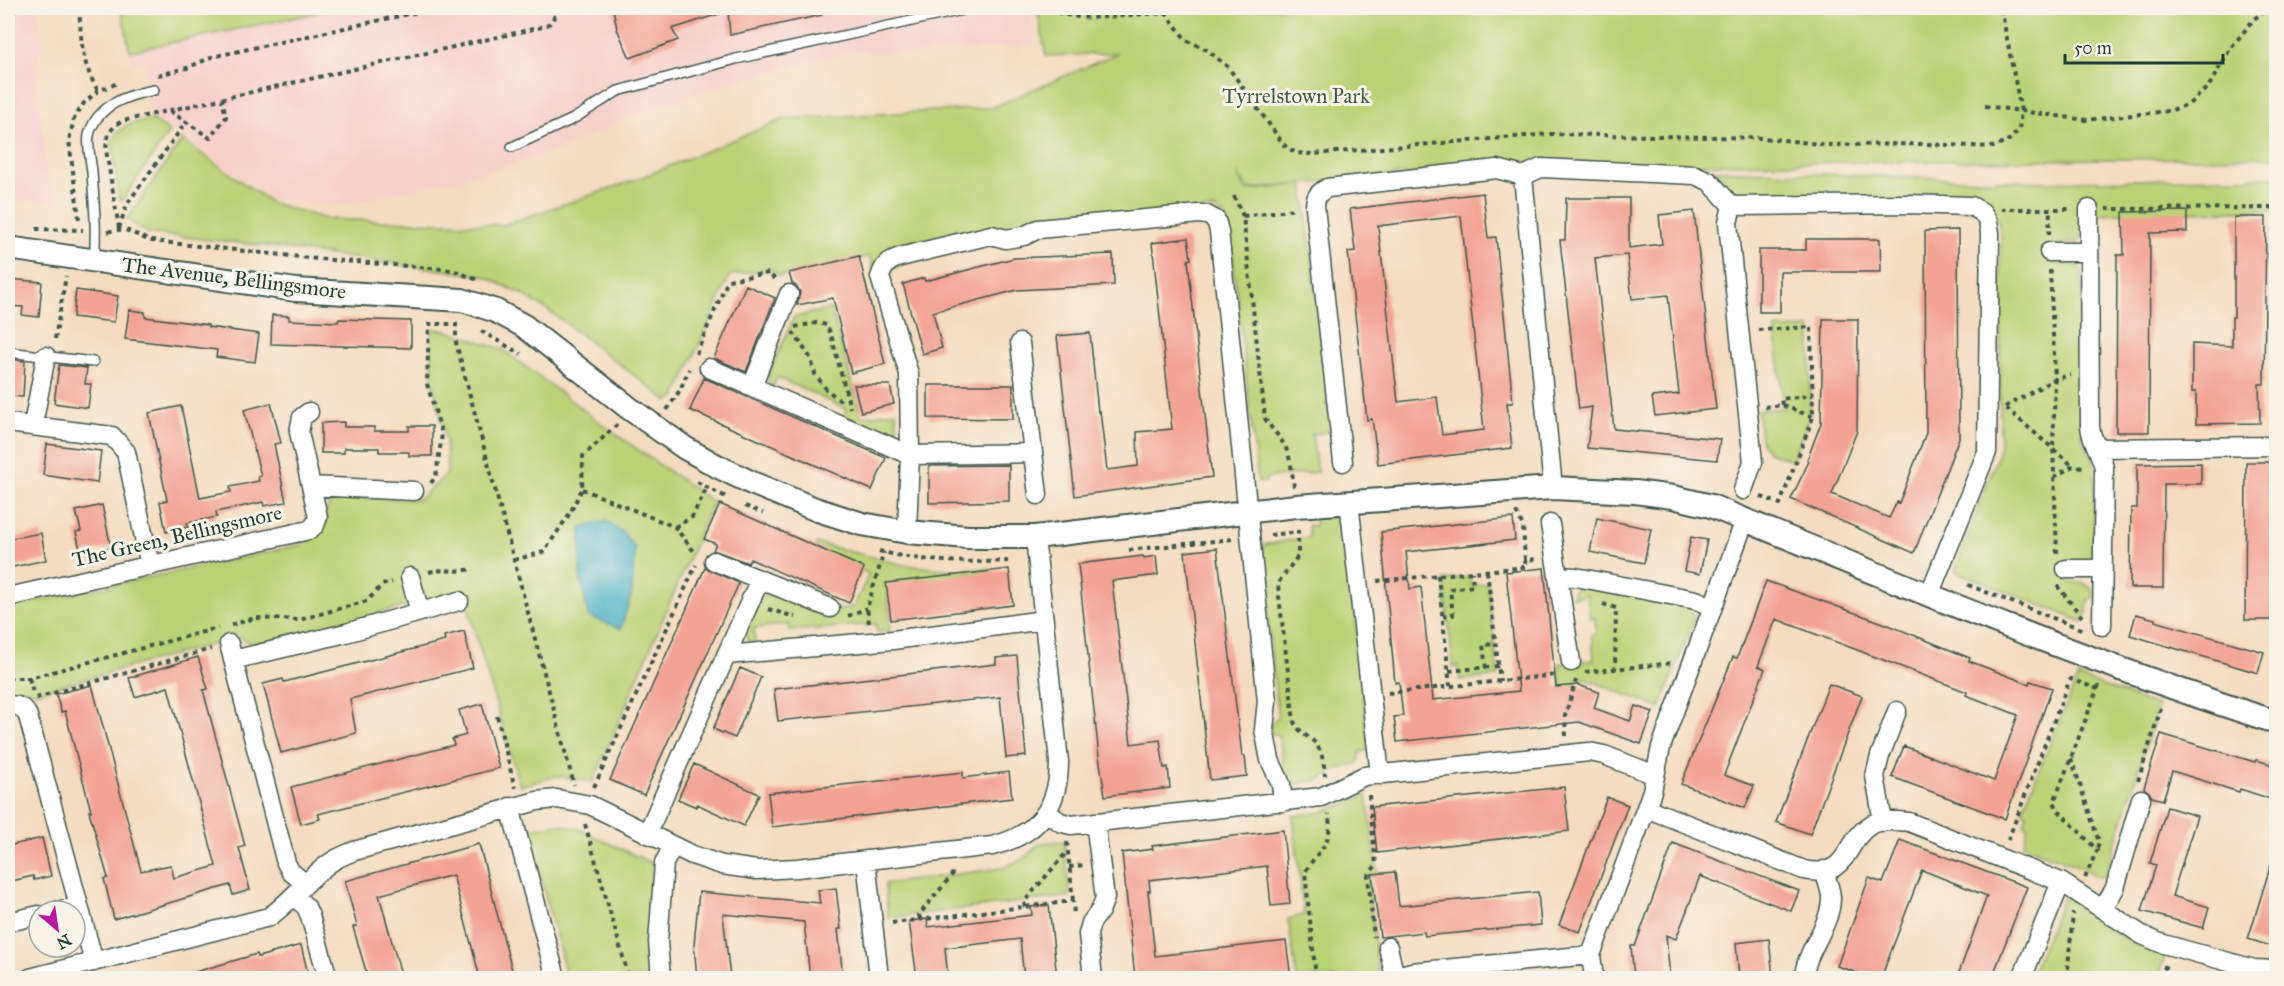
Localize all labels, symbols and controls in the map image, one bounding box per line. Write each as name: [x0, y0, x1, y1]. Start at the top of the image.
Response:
scale bar: [2065, 27, 2222, 65]
text: 50 m: [2074, 37, 2112, 59]
park label: Tyrrelstown Park: [1222, 83, 1370, 109]
street label: The Avenue, Bellingsmore: [120, 251, 348, 305]
street label: The Green, Bellingsmore: [70, 499, 285, 573]
north arrow: [27, 899, 87, 959]
text: N: [53, 930, 75, 953]

